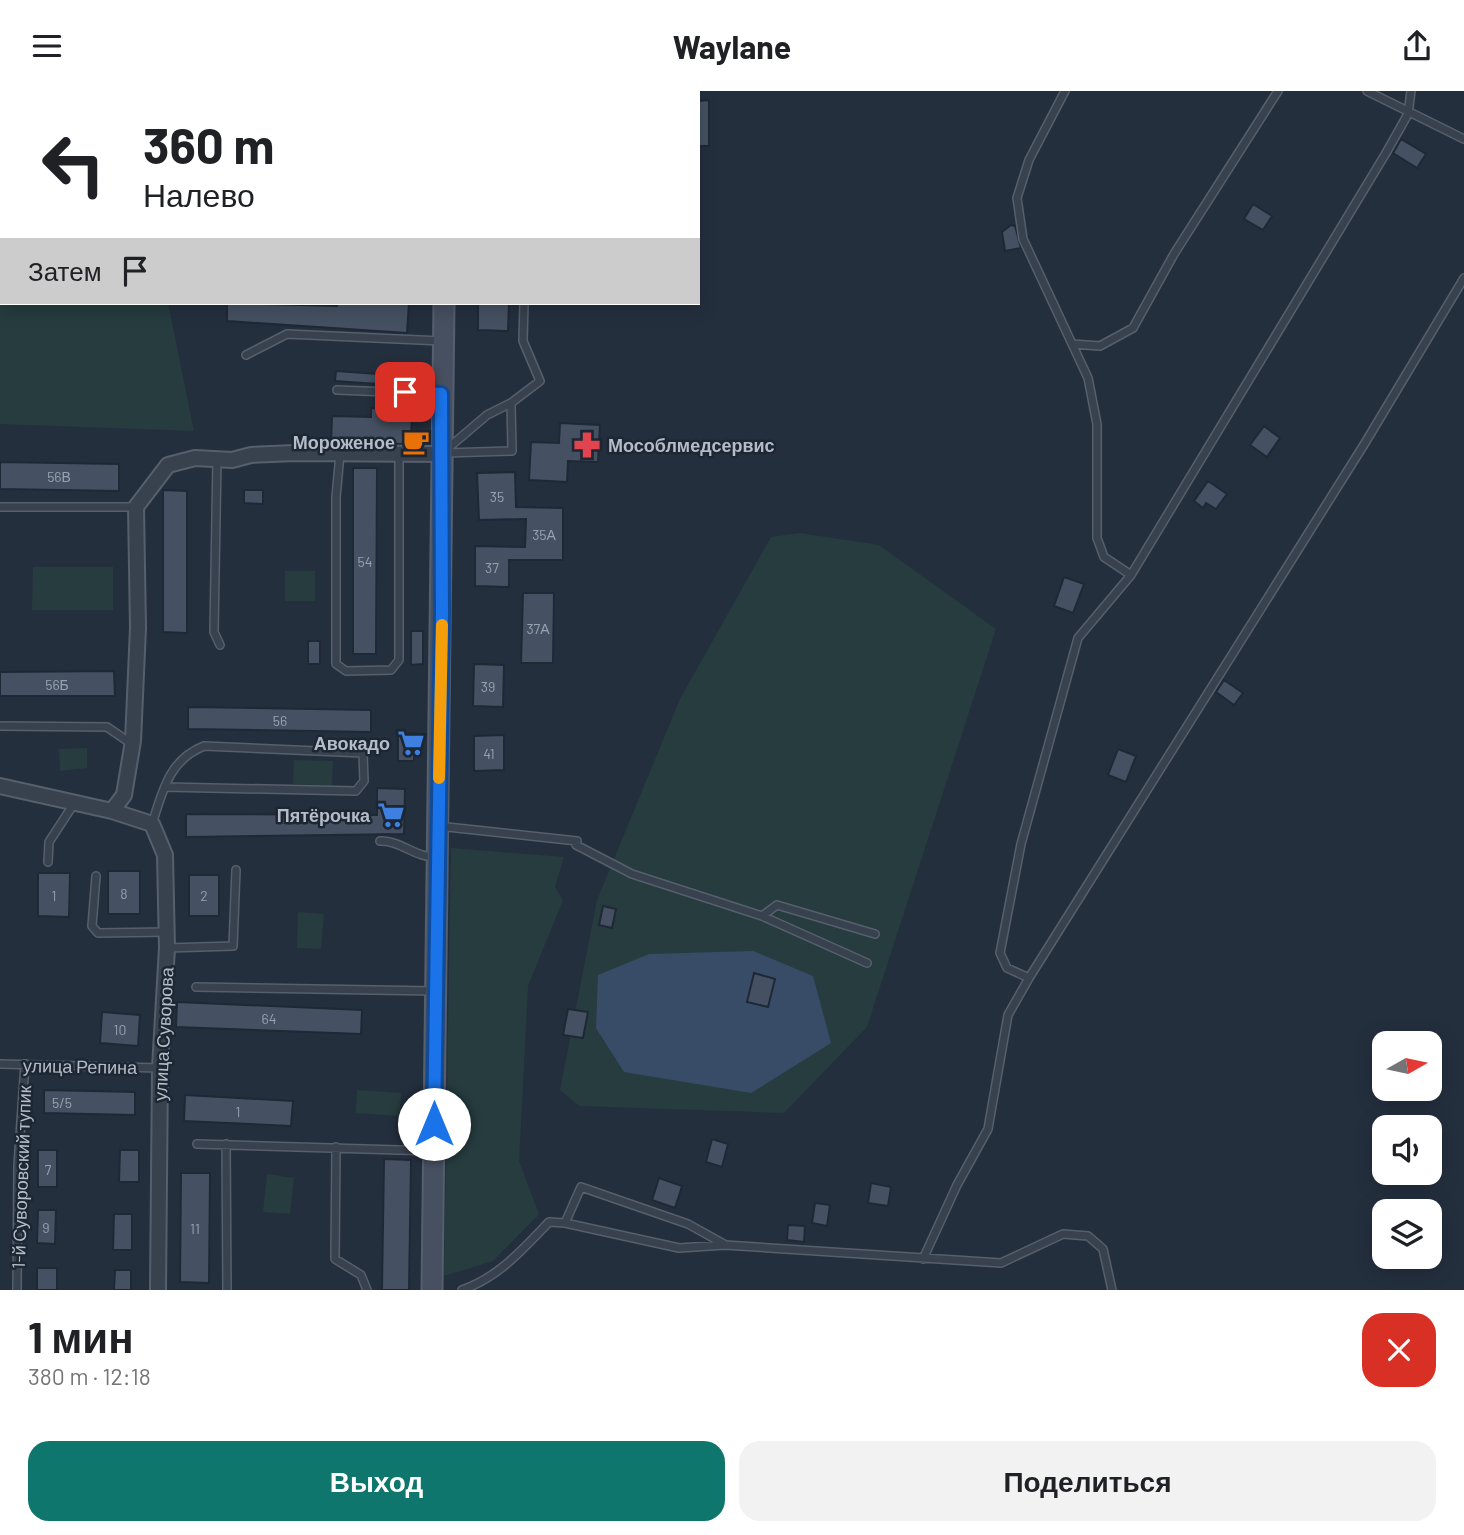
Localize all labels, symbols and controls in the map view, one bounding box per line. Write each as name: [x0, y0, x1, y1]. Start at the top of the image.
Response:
icon: menu: [28, 27, 66, 65]
text: Waylane: [673, 27, 791, 65]
icon: share: [1398, 27, 1436, 65]
text: 360 m: [143, 115, 274, 174]
icon: left: [28, 119, 119, 210]
text: Налево: [143, 175, 255, 213]
icon: arrive: [116, 252, 154, 290]
text: Затем: [28, 255, 102, 286]
pin: [375, 362, 435, 422]
icon: arrive: [386, 373, 424, 411]
cafe icon: Мороженое: [401, 427, 431, 457]
pharmacy icon: Мособлмедсервис: [572, 430, 602, 460]
place label: Мороженое: [293, 431, 395, 453]
place label: Мособлмедсервис: [608, 434, 775, 456]
house number: 56В: [47, 468, 71, 485]
house number: 35: [490, 488, 504, 505]
house number: 35А: [532, 526, 557, 543]
house number: 54: [358, 553, 372, 570]
house number: 37: [485, 559, 499, 576]
house number: 37А: [526, 620, 550, 637]
house number: 56Б: [45, 676, 69, 693]
house number: 39: [481, 678, 495, 695]
house number: 56: [273, 712, 287, 729]
supermarket icon: Авокадо: [396, 728, 426, 758]
place label: Авокадо: [314, 732, 390, 754]
house number: 41: [483, 745, 495, 762]
supermarket icon: Пятёрочка: [376, 800, 406, 830]
place label: Пятёрочка: [277, 804, 371, 826]
house number: 8: [120, 885, 128, 902]
house number: 1: [52, 887, 56, 904]
house number: 2: [200, 887, 208, 904]
street label: улица Суворова: [149, 966, 178, 1101]
house number: 64: [262, 1010, 276, 1027]
house number: 10: [114, 1021, 126, 1038]
north arrow: [1372, 1031, 1442, 1101]
map controls: [1372, 1031, 1442, 1269]
street label: улица Репина: [23, 1054, 138, 1078]
street label: 1-й Суворовский тупик: [7, 1085, 35, 1269]
position arrow: [397, 1087, 471, 1161]
house number: 5/5: [52, 1094, 72, 1111]
house number: 1: [236, 1103, 240, 1120]
button: sound: [1372, 1115, 1442, 1185]
house number: 7: [45, 1161, 52, 1178]
button: layers: [1372, 1199, 1442, 1269]
house number: 9: [42, 1219, 50, 1236]
house number: 11: [190, 1220, 200, 1237]
text: 1 мин: [28, 1311, 134, 1361]
button: close: [1362, 1313, 1436, 1387]
text: 380 m · 12:18: [28, 1362, 151, 1390]
button: Выход: [28, 1441, 725, 1521]
button: Поделиться: [739, 1441, 1436, 1521]

